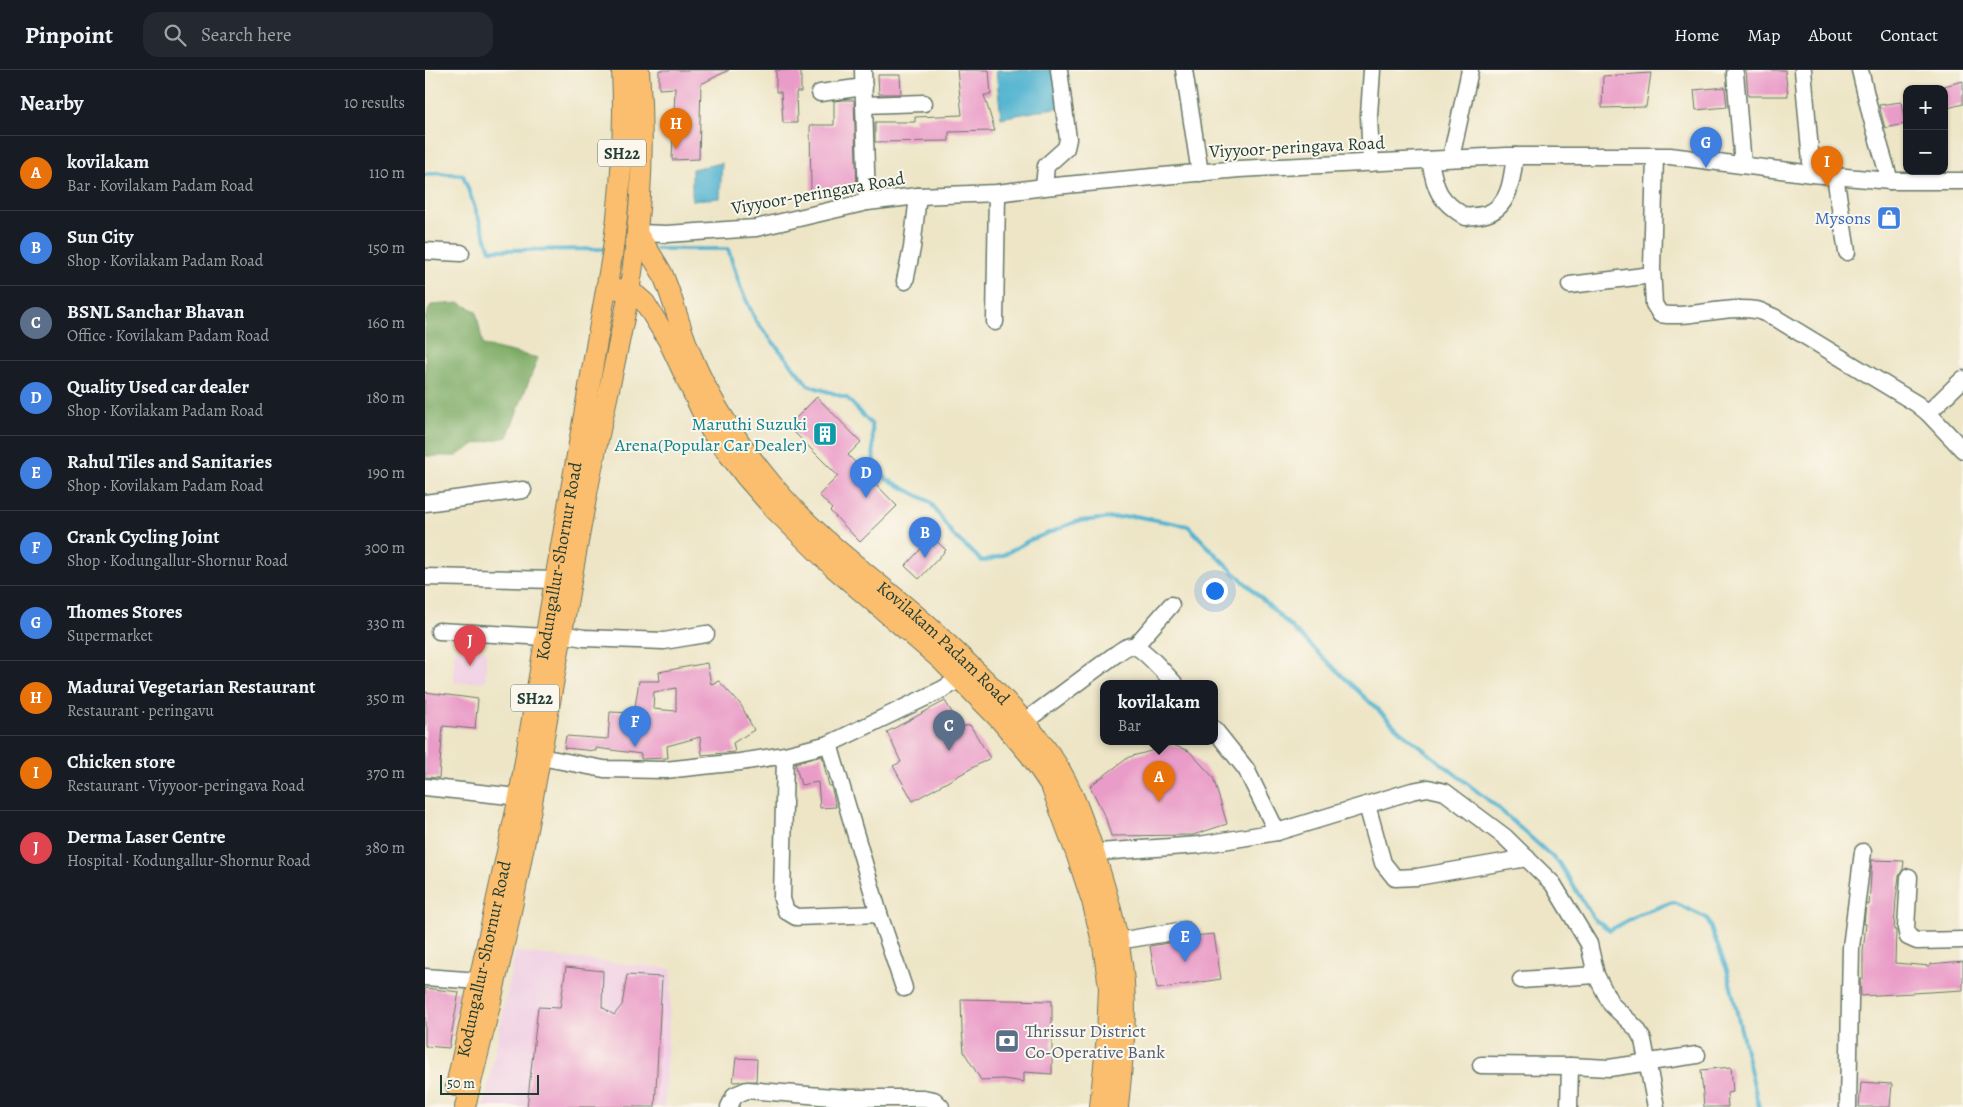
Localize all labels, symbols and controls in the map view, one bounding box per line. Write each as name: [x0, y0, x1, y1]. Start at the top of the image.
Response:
search box: [143, 12, 493, 57]
text: Pinpoint: [25, 19, 113, 51]
icon: search: [161, 21, 189, 49]
text: Search here: [201, 22, 291, 48]
text: Home: [1674, 23, 1719, 47]
text: Map: [1747, 23, 1780, 47]
text: About: [1808, 23, 1852, 47]
text: Contact: [1880, 23, 1938, 47]
map controls: [1903, 85, 1948, 175]
button: +: [1903, 85, 1948, 130]
text: Nearby: [20, 89, 83, 117]
text: 10 results: [344, 92, 405, 114]
pin: H: [660, 108, 692, 149]
pin: G: [1690, 127, 1722, 168]
street label: Viyyoor-peringava Road: [1208, 130, 1386, 164]
button: −: [1903, 130, 1948, 175]
road number: SH22: [598, 140, 646, 166]
pin: I: [1811, 146, 1843, 187]
text: kovilakam: [67, 149, 149, 175]
text: A: [31, 162, 41, 184]
text: 110 m: [369, 162, 405, 184]
street label: Viyyoor-peringava Road: [728, 166, 907, 220]
text: Bar · Kovilakam Padam Road: [67, 175, 253, 197]
shop icon: Mysons: [1876, 205, 1902, 231]
place label: Mysons: [1815, 206, 1871, 230]
text: Sun City: [67, 224, 134, 250]
text: B: [31, 237, 41, 259]
text: 150 m: [368, 237, 405, 259]
text: Shop · Kovilakam Padam Road: [67, 250, 263, 272]
text: BSNL Sanchar Bhavan: [67, 299, 244, 325]
text: C: [31, 312, 41, 334]
text: 160 m: [367, 312, 405, 334]
text: Office · Kovilakam Padam Road: [67, 325, 269, 347]
text: Quality Used car dealer: [67, 374, 249, 400]
text: D: [30, 387, 42, 409]
text: 180 m: [367, 387, 405, 409]
text: Shop · Kovilakam Padam Road: [67, 400, 263, 422]
place label: Maruthi Suzuki Arena(Popular Car Dealer): [614, 412, 807, 457]
building icon: Maruthi Suzuki Arena(Popular Car Dealer): [812, 421, 838, 447]
text: Rahul Tiles and Sanitaries: [67, 449, 272, 475]
pin: D: [850, 457, 882, 498]
street label: Kodungallur-Shornur Road: [530, 460, 588, 662]
text: E: [31, 462, 41, 484]
text: 190 m: [367, 462, 405, 484]
text: Shop · Kovilakam Padam Road: [67, 475, 263, 497]
pin: B: [909, 517, 941, 558]
text: Crank Cycling Joint: [67, 524, 219, 550]
text: F: [32, 537, 40, 559]
text: 300 m: [365, 537, 405, 559]
text: Shop · Kodungallur-Shornur Road: [67, 550, 288, 572]
street label: Kovilakam Padam Road: [872, 575, 1015, 710]
your location: [1202, 578, 1228, 604]
text: Thomes Stores: [67, 599, 183, 625]
text: G: [31, 612, 41, 634]
text: 330 m: [367, 612, 405, 634]
text: Supermarket: [67, 625, 153, 647]
pin: J: [454, 625, 486, 666]
text: Madurai Vegetarian Restaurant: [67, 674, 316, 700]
popup: [1100, 680, 1218, 745]
road number: SH22: [511, 684, 559, 711]
text: H: [30, 687, 42, 709]
text: 350 m: [366, 687, 405, 709]
text: kovilakam: [1118, 689, 1200, 715]
text: Restaurant · peringavu: [67, 700, 214, 722]
pin: F: [619, 706, 651, 747]
pin: C: [933, 710, 965, 751]
text: Bar: [1118, 715, 1141, 737]
text: Chicken store: [67, 749, 175, 775]
pin: A: [1143, 761, 1175, 802]
text: I: [33, 762, 39, 784]
text: 370 m: [367, 762, 405, 784]
text: Restaurant · Viyyoor-peringava Road: [67, 775, 305, 797]
text: Derma Laser Centre: [67, 824, 226, 850]
text: J: [33, 837, 39, 859]
text: 380 m: [366, 837, 405, 859]
text: Hospital · Kodungallur-Shornur Road: [67, 850, 310, 872]
street label: Kodungallur-Shornur Road: [451, 858, 517, 1060]
pin: E: [1169, 921, 1201, 962]
place label: Thrissur District Co-Operative Bank: [1025, 1019, 1165, 1064]
bank icon: Thrissur District Co-Operative Bank: [994, 1028, 1020, 1054]
scale bar: [440, 1072, 539, 1095]
text: 50 m: [447, 1074, 475, 1093]

